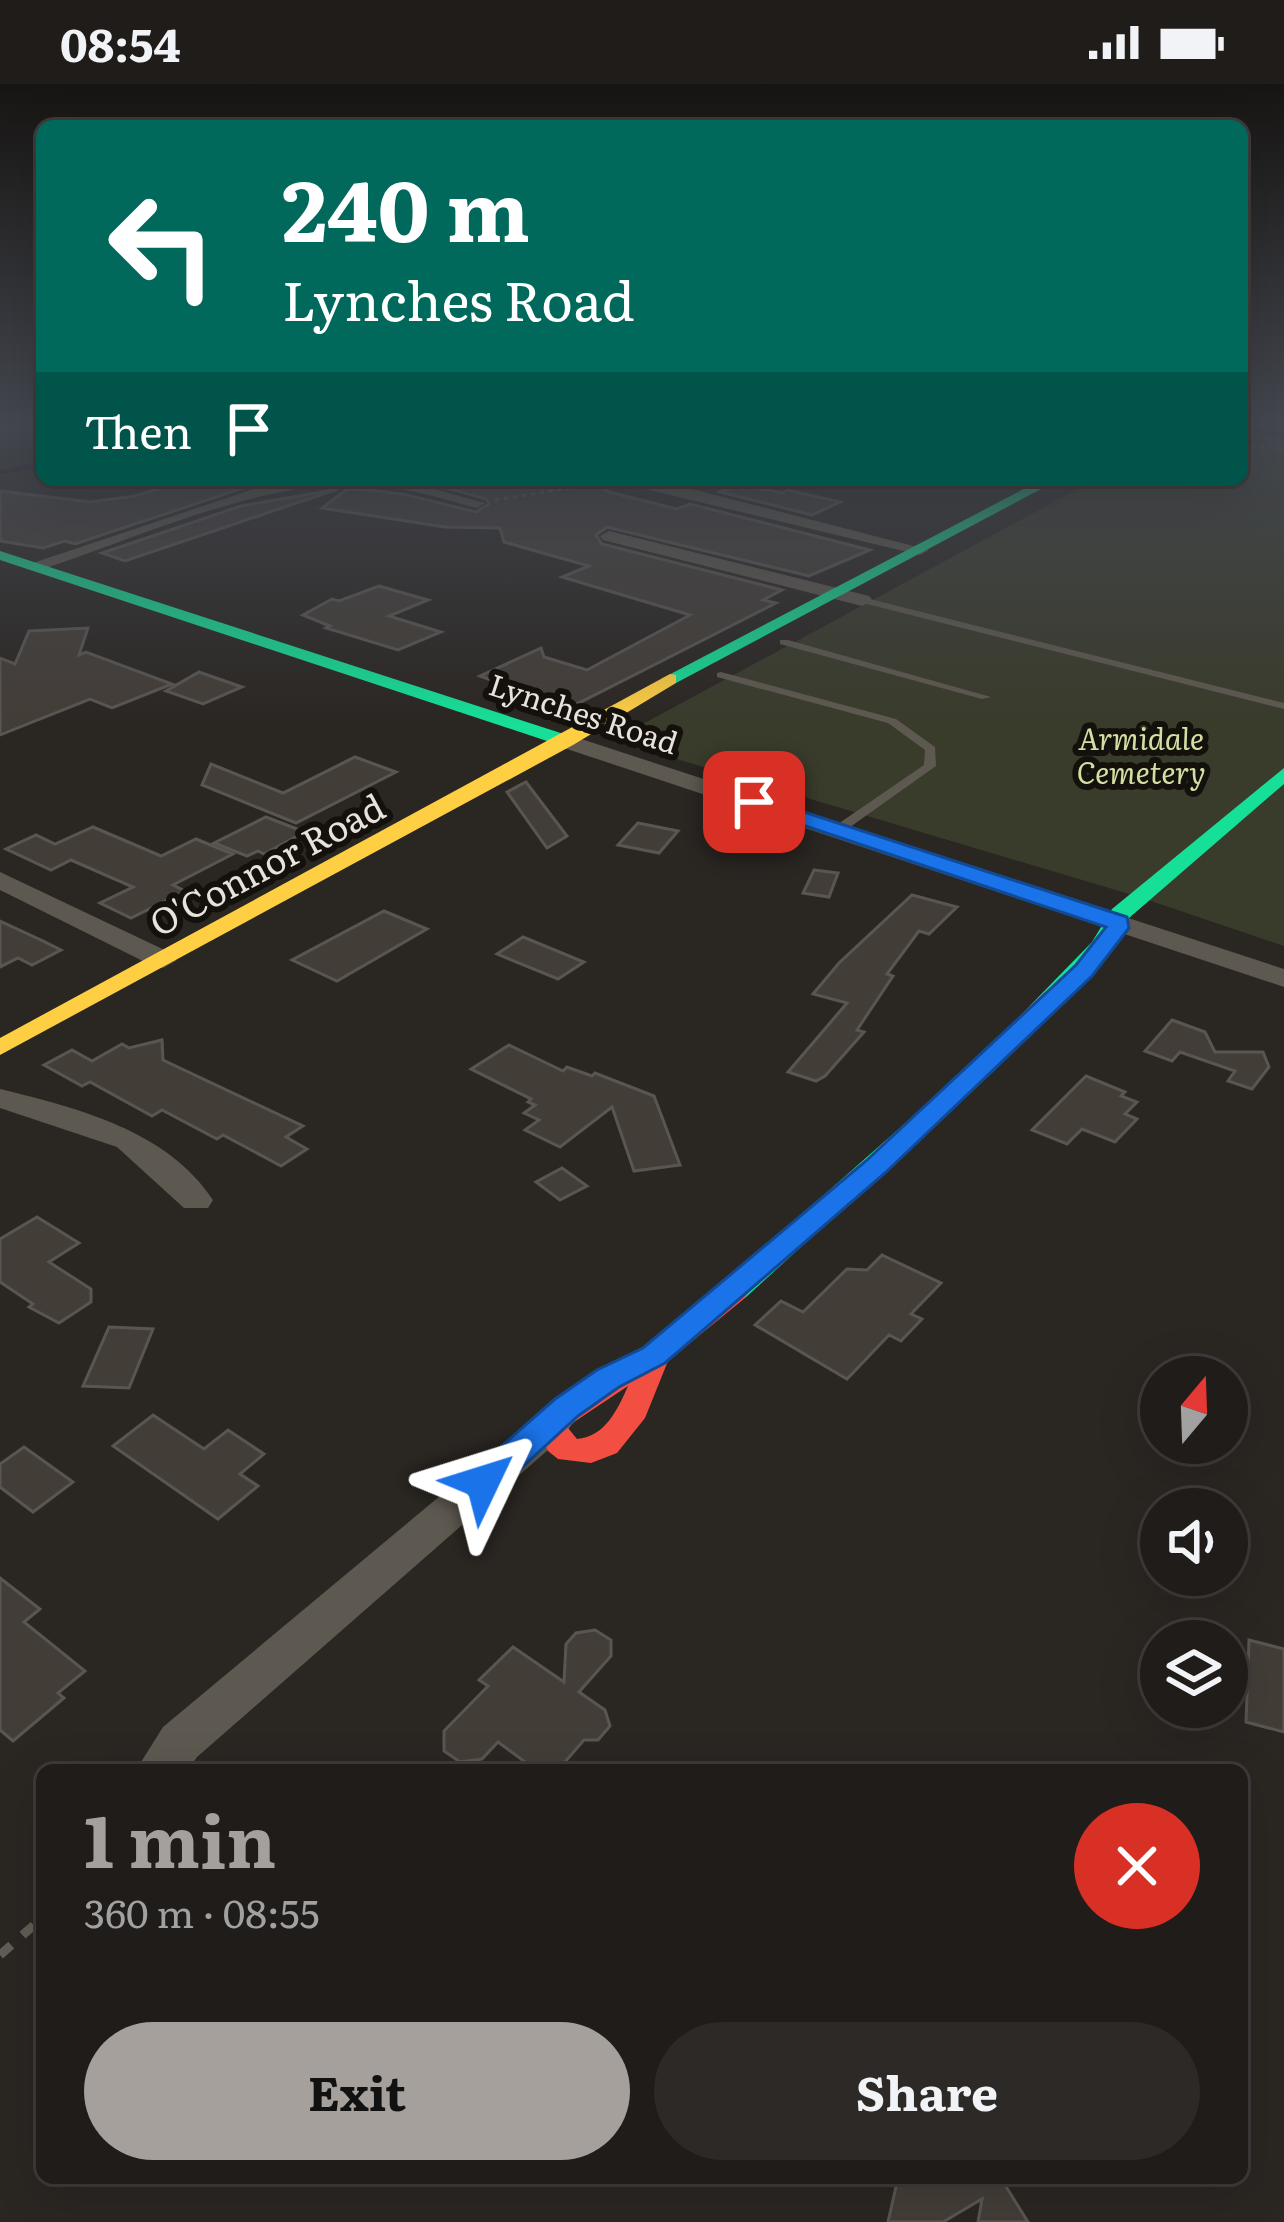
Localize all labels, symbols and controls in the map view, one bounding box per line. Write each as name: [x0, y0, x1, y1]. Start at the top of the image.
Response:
text: 08:54: [60, 9, 181, 76]
text: 240 m: [282, 143, 530, 268]
icon: left: [84, 168, 240, 324]
text: Lynches Road: [282, 257, 635, 338]
text: Then: [84, 396, 192, 463]
icon: arrive: [216, 396, 282, 462]
street label: Lynches Road: [484, 661, 684, 763]
park label: Armidale Cemetery: [1076, 715, 1206, 793]
pin: [703, 751, 805, 853]
icon: arrive: [721, 769, 787, 835]
street label: O'Connor Road: [139, 779, 393, 947]
north arrow: [1140, 1356, 1248, 1464]
map controls: [1140, 1356, 1248, 1728]
position arrow: [420, 1419, 546, 1545]
button: sound: [1140, 1488, 1248, 1596]
button: layers: [1140, 1620, 1248, 1728]
text: 1 min: [84, 1783, 276, 1890]
button: close: [1074, 1803, 1200, 1929]
text: 360 m · 08:55: [84, 1882, 319, 1940]
button: Exit: [84, 2022, 630, 2160]
button: Share: [654, 2022, 1200, 2160]

